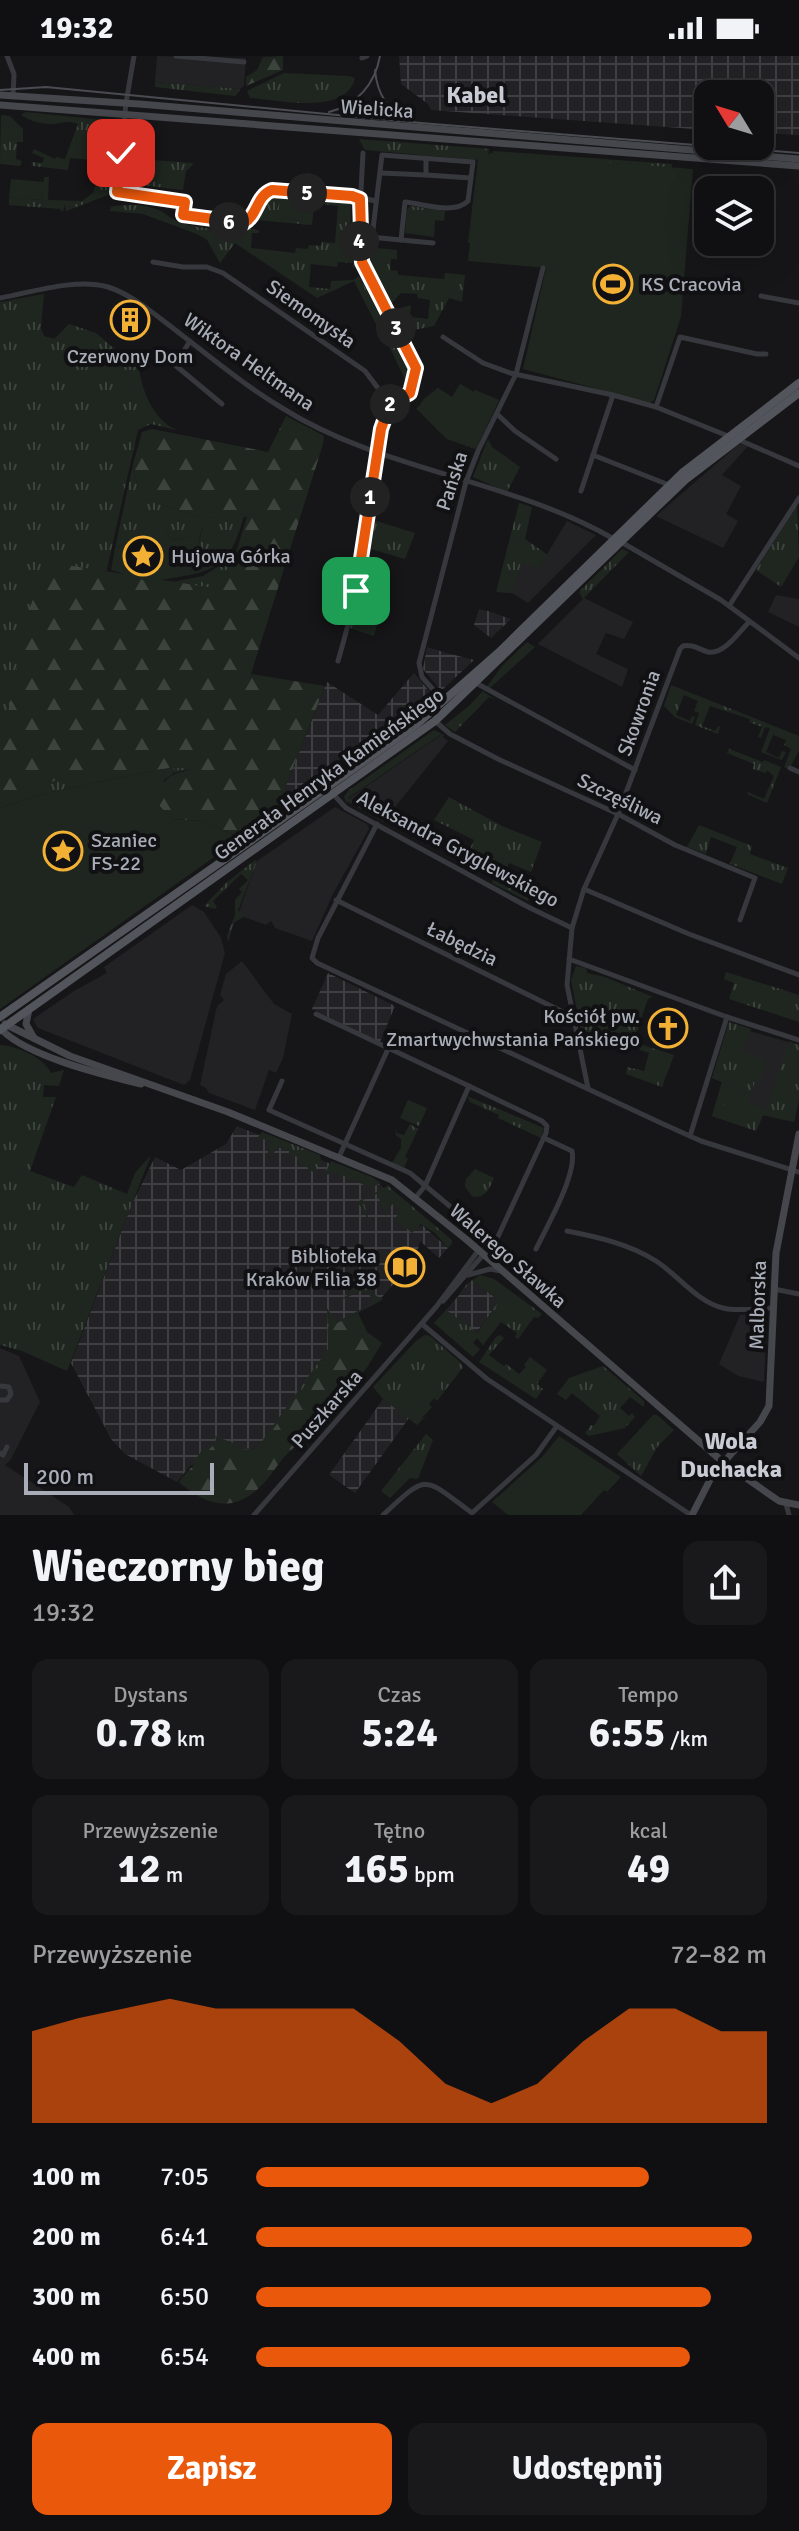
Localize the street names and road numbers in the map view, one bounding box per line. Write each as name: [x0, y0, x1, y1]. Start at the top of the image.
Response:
street label: Wielicka: [340, 94, 414, 124]
street label: Siemomysła: [261, 274, 361, 354]
street label: Wiktora Heltmana: [179, 307, 319, 417]
street label: Pańska: [431, 448, 473, 514]
street label: Skowronia: [612, 667, 666, 759]
street label: Generała Henryka Kamieńskiego: [209, 682, 449, 866]
street label: Szczęśliwa: [573, 768, 667, 830]
street label: Aleksandra Gryglewskiego: [353, 785, 563, 913]
street label: Łabędzia: [422, 916, 502, 972]
street label: Walerego Sławka: [444, 1198, 572, 1314]
street label: Malborska: [744, 1260, 772, 1350]
street label: Puszkarska: [286, 1365, 368, 1453]

